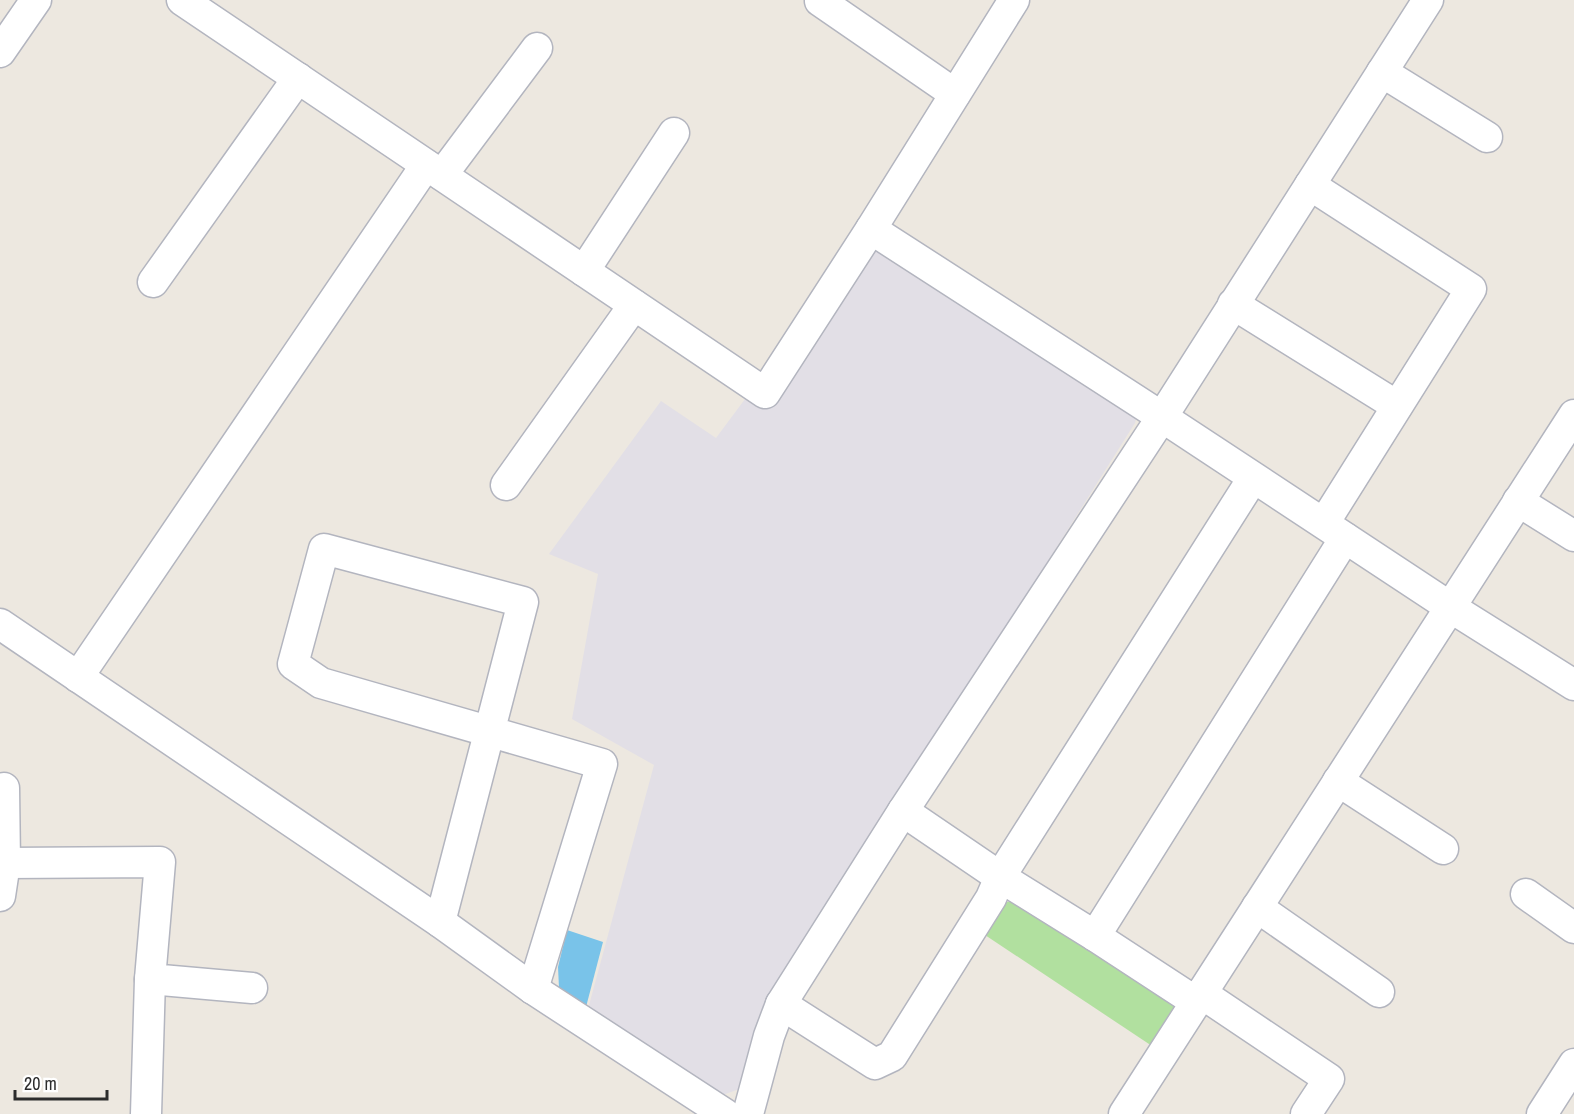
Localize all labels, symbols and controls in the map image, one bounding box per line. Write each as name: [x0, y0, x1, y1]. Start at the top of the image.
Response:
scale bar: [15, 1063, 106, 1101]
text: 20 m: [24, 1071, 57, 1096]

